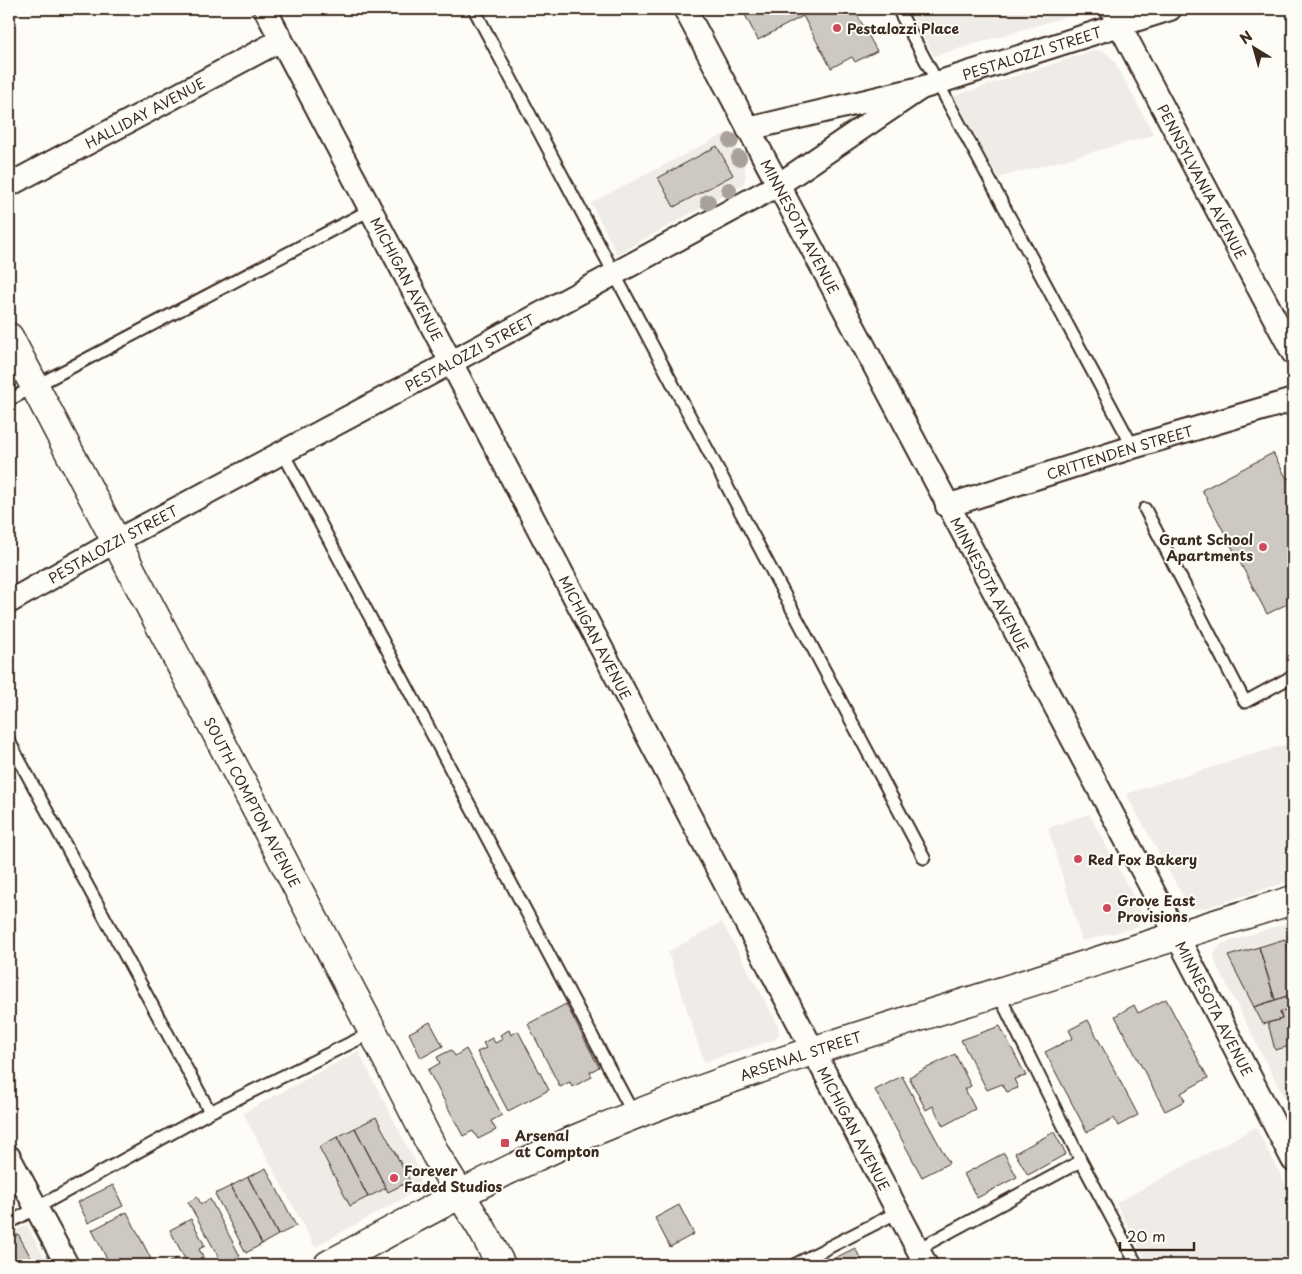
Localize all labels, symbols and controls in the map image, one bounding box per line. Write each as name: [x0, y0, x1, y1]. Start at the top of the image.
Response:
place label: Pestalozzi Place: [847, 18, 960, 39]
street label: PESTALOZZI STREET: [959, 21, 1104, 85]
marker: Pestalozzi Place: [831, 22, 843, 34]
north arrow: [1230, 22, 1280, 72]
text: N: [1235, 25, 1257, 49]
street label: HALLIDAY AVENUE: [81, 72, 209, 153]
street label: PENNSYLVANIA AVENUE: [1153, 100, 1252, 263]
street label: MINNESOTA AVENUE: [756, 155, 845, 297]
street label: MICHIGAN AVENUE: [366, 213, 448, 345]
street label: PESTALOZZI STREET: [401, 308, 539, 396]
street label: CRITTENDEN STREET: [1044, 419, 1196, 484]
street label: PESTALOZZI STREET: [44, 499, 182, 588]
street label: MINNESOTA AVENUE: [946, 513, 1035, 655]
place label: Grant School Apartments: [1159, 529, 1253, 566]
marker: Grant School Apartments: [1257, 541, 1269, 553]
street label: MICHIGAN AVENUE: [554, 572, 637, 703]
street label: SOUTH COMPTON AVENUE: [199, 713, 306, 891]
place label: Red Fox Bakery: [1088, 849, 1197, 870]
marker: Red Fox Bakery: [1072, 853, 1084, 865]
place label: Grove East Provisions: [1117, 890, 1196, 927]
marker: Grove East Provisions: [1101, 902, 1113, 914]
street label: MINNESOTA AVENUE: [1171, 937, 1258, 1080]
street label: ARSENAL STREET: [737, 1025, 865, 1085]
street label: MICHIGAN AVENUE: [813, 1063, 896, 1194]
place label: Arsenal at Compton: [515, 1125, 599, 1162]
marker: Arsenal at Compton: [499, 1137, 511, 1149]
place label: Forever Faded Studios: [404, 1160, 503, 1197]
marker: Forever Faded Studios: [388, 1172, 400, 1184]
scale bar: [1120, 1219, 1193, 1251]
text: 20 m: [1127, 1224, 1166, 1247]

